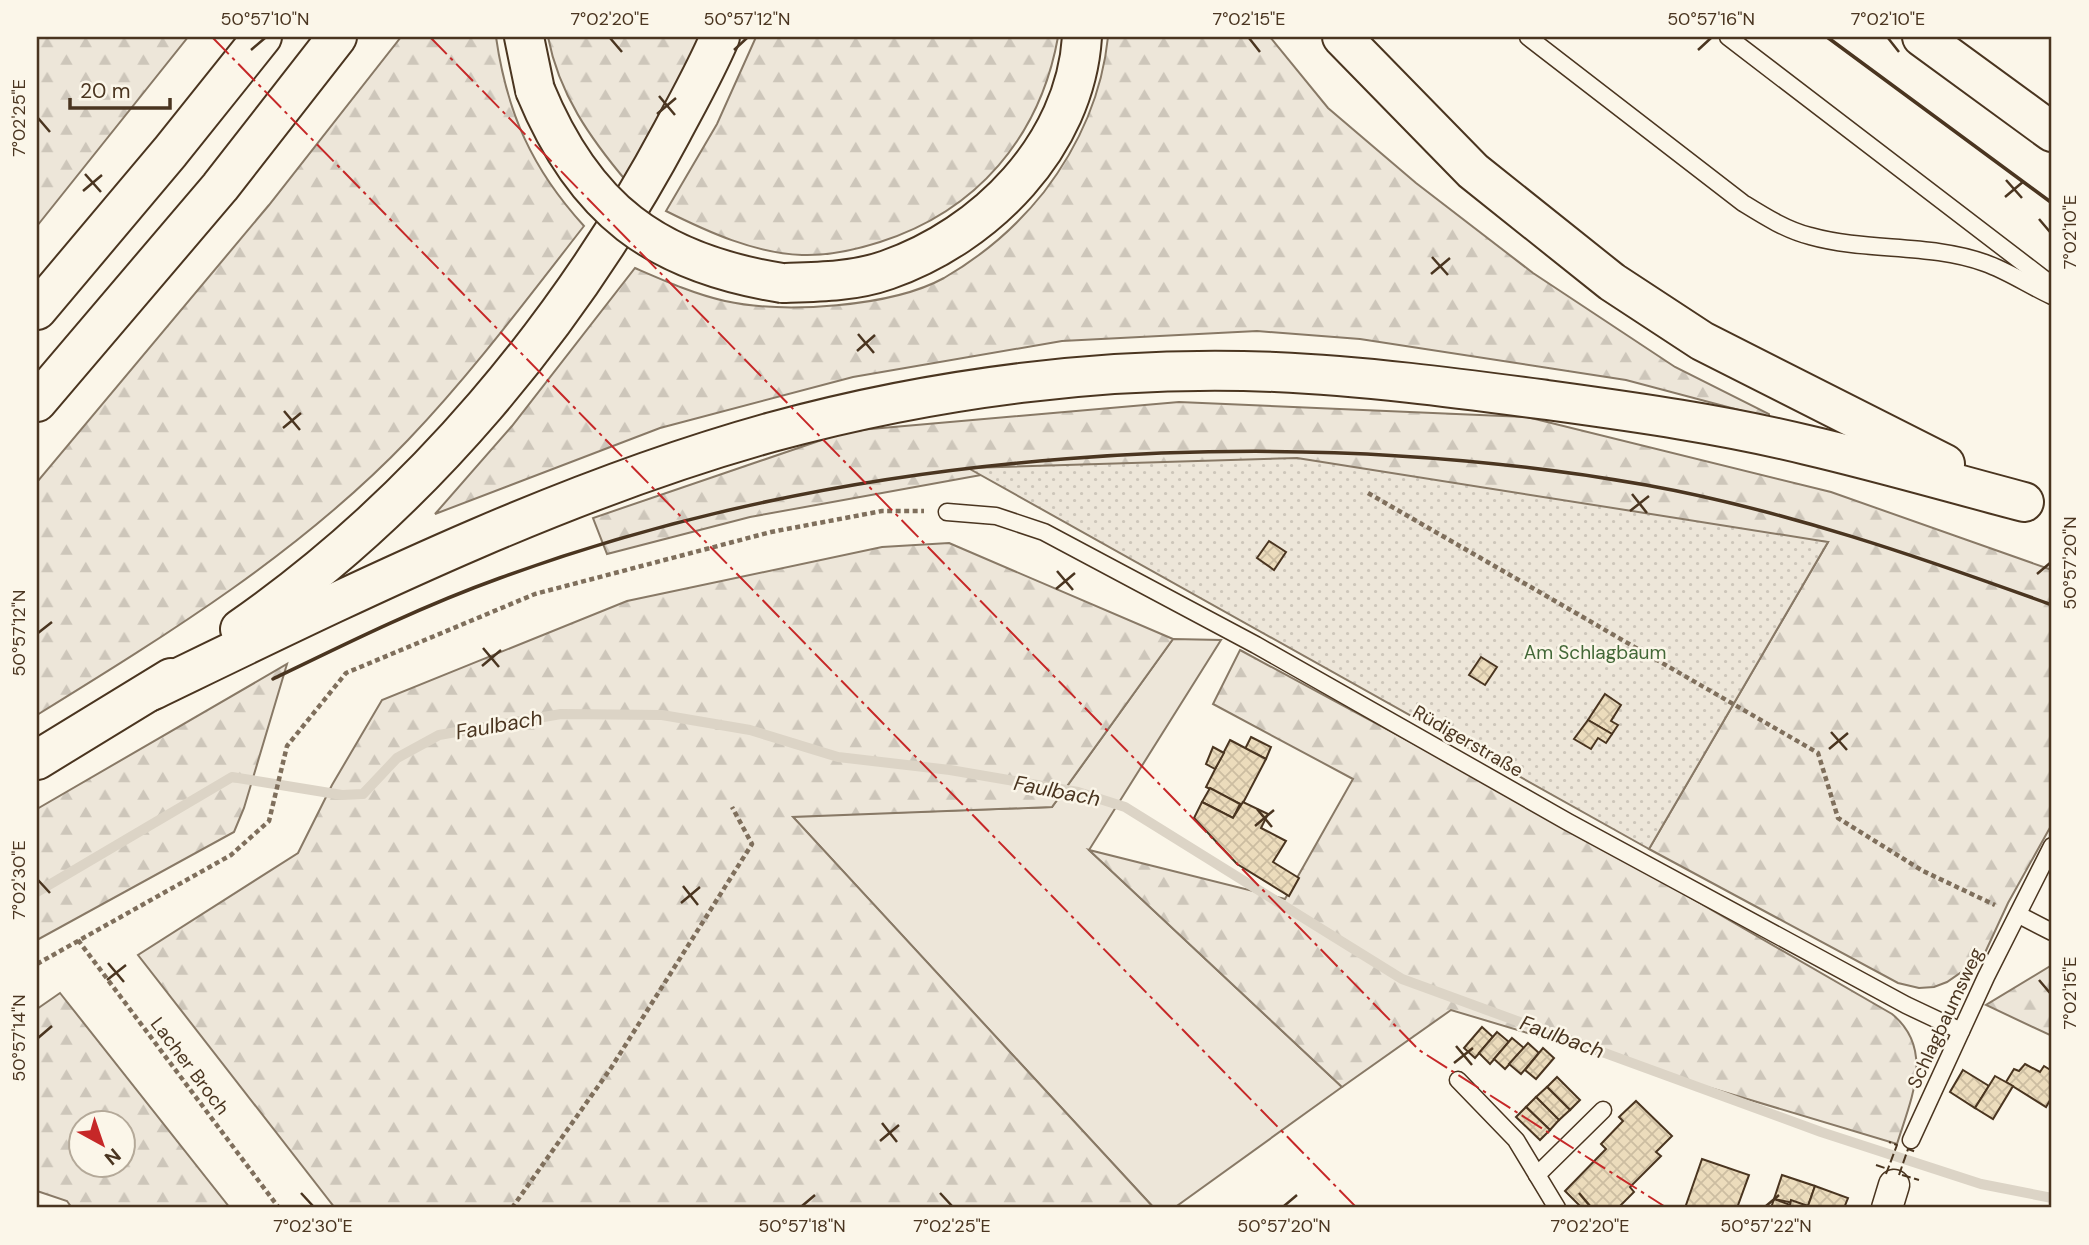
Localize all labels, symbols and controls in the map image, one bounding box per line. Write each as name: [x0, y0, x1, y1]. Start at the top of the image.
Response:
text: 50°57'10"N: [221, 7, 309, 31]
text: 7°02'20"E: [570, 7, 650, 31]
text: 50°57'12"N: [704, 7, 790, 31]
text: 7°02'15"E: [1213, 7, 1285, 31]
text: 50°57'16"N: [1667, 7, 1755, 31]
text: 7°02'10"E: [1851, 7, 1925, 31]
scale bar: [70, 66, 170, 110]
text: 20 m: [80, 77, 131, 105]
text: 7°02'25"E: [7, 79, 31, 157]
text: 7°02'10"E: [2058, 195, 2082, 269]
text: 50°57'20"N: [2058, 516, 2082, 610]
text: 50°57'12"N: [7, 590, 31, 676]
park label: Am Schlagbaum: [1524, 640, 1666, 665]
street label: Rüdigerstraße: [1408, 699, 1528, 783]
water label: Faulbach: [453, 704, 545, 746]
water label: Faulbach: [1011, 769, 1103, 813]
text: 7°02'30"E: [7, 840, 31, 920]
street label: Schlagbaumsweg: [1901, 943, 1989, 1092]
text: 7°02'15"E: [2058, 957, 2082, 1029]
text: 50°57'14"N: [7, 994, 31, 1082]
water label: Faulbach: [1516, 1009, 1608, 1065]
street label: Lacher Broch: [145, 1012, 235, 1120]
north arrow: [66, 1108, 136, 1178]
text: N: [99, 1143, 126, 1171]
text: 7°02'30"E: [273, 1214, 353, 1238]
text: 50°57'18"N: [758, 1214, 846, 1238]
text: 7°02'25"E: [913, 1214, 991, 1238]
text: 50°57'20"N: [1237, 1214, 1331, 1238]
text: 7°02'20"E: [1550, 1214, 1630, 1238]
text: 50°57'22"N: [1720, 1214, 1812, 1238]

